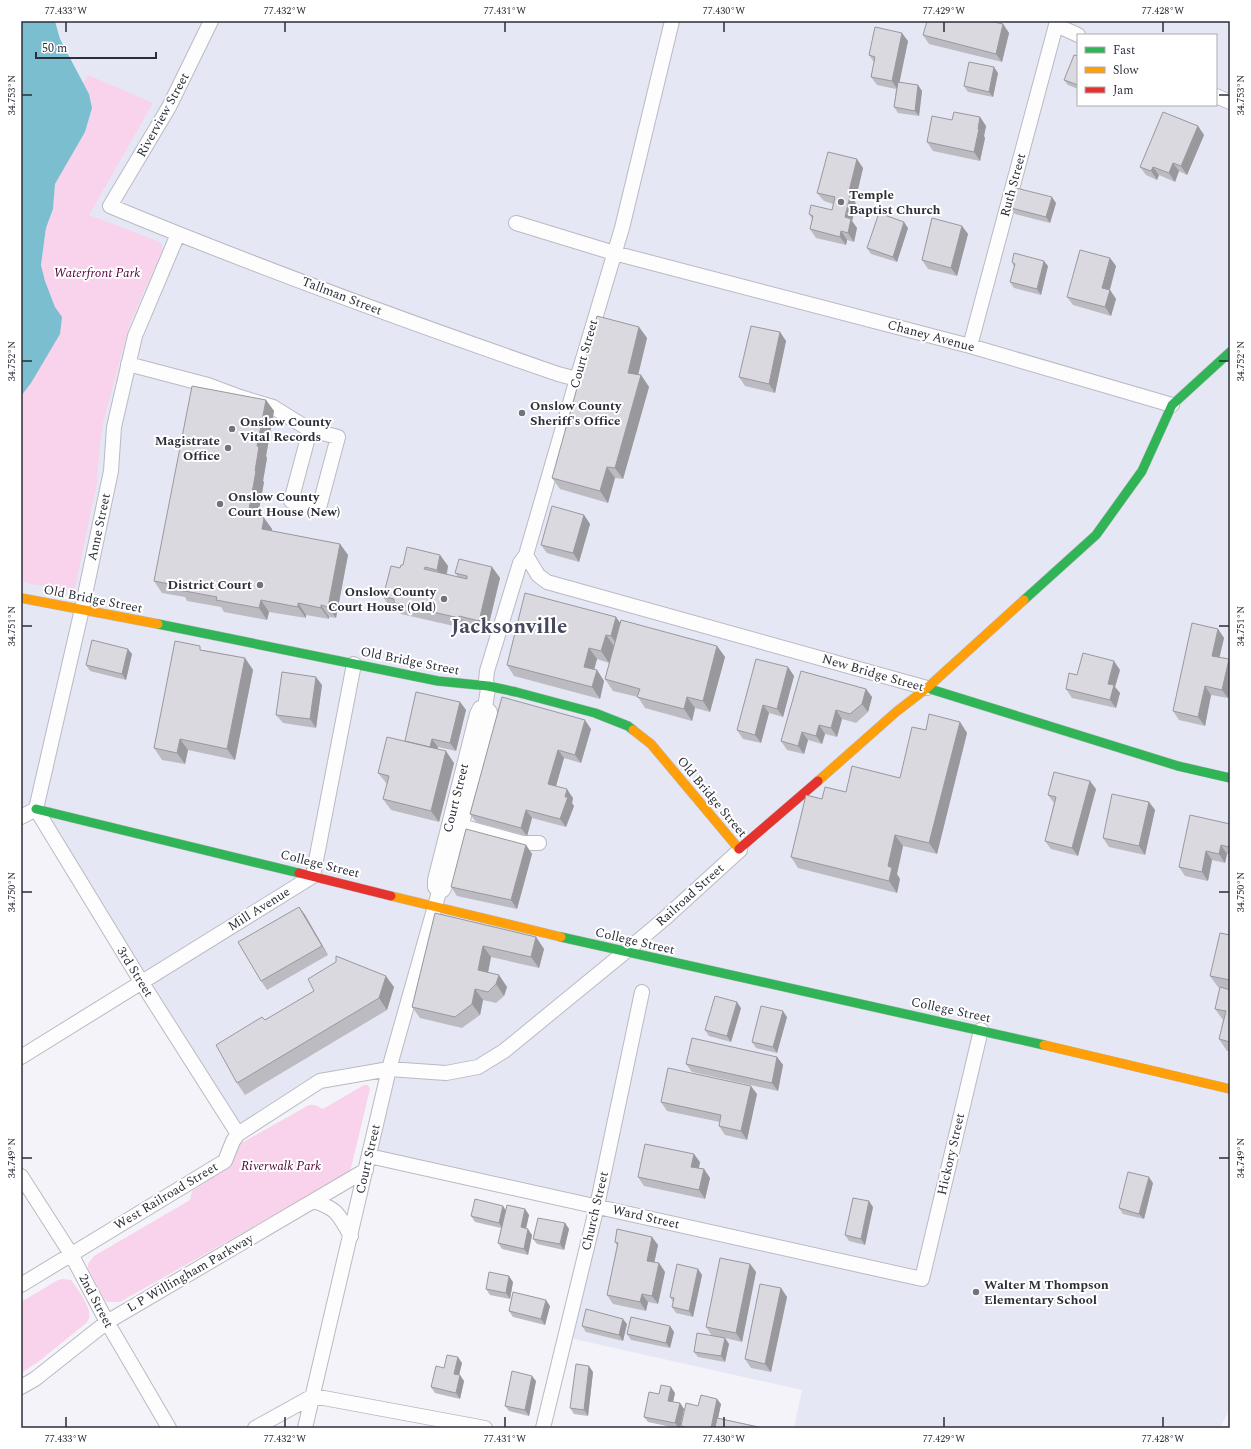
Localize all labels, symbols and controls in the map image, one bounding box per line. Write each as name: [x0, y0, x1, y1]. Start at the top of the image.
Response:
text: 77.433°W: [45, 3, 87, 19]
text: 77.432°W: [264, 3, 306, 19]
text: 77.431°W: [484, 3, 526, 19]
text: 77.430°W: [703, 3, 745, 19]
text: 77.429°W: [923, 3, 965, 19]
text: 77.428°W: [1142, 3, 1184, 19]
scale bar: [36, 34, 156, 60]
legend: [1077, 34, 1217, 106]
text: 50 m: [42, 39, 67, 58]
text: Fast: [1113, 41, 1135, 60]
text: Slow: [1113, 61, 1139, 80]
street label: Riverview Street: [131, 69, 195, 161]
text: 34.753°N: [4, 75, 20, 115]
text: 34.753°N: [1233, 75, 1249, 115]
text: Jam: [1113, 81, 1134, 100]
street label: Ruth Street: [995, 150, 1031, 219]
place label: Temple Baptist Church: [849, 185, 941, 220]
marker: Temple Baptist Church: [836, 197, 846, 207]
park label: Waterfront Park: [54, 263, 140, 283]
street label: Tallman Street: [299, 272, 385, 321]
street label: Chaney Avenue: [885, 315, 977, 357]
street label: Court Street: [565, 317, 603, 391]
text: 34.752°N: [4, 341, 20, 381]
text: 34.752°N: [1233, 341, 1249, 381]
place label: Onslow County Sheriff's Office: [530, 396, 622, 431]
marker: Onslow County Sheriff's Office: [517, 408, 527, 418]
place label: Onslow County Vital Records: [240, 412, 332, 447]
marker: Onslow County Vital Records: [227, 424, 237, 434]
place label: Magistrate Office: [155, 431, 220, 466]
marker: Magistrate Office: [223, 443, 233, 453]
place label: Onslow County Court House (New): [228, 487, 340, 522]
street label: Anne Street: [82, 491, 116, 563]
marker: Onslow County Court House (New): [215, 499, 225, 509]
place label: District Court: [168, 575, 252, 595]
street label: Old Bridge Street: [42, 580, 145, 618]
marker: District Court: [255, 580, 265, 590]
place label: Onslow County Court House (Old): [328, 582, 437, 617]
marker: Onslow County Court House (Old): [439, 594, 449, 604]
text: 34.751°N: [4, 606, 20, 646]
text: 34.751°N: [1233, 606, 1249, 646]
district label: Jacksonville: [451, 611, 567, 643]
street label: Old Bridge Street: [359, 642, 462, 680]
street label: New Bridge Street: [820, 649, 927, 697]
street label: Old Bridge Street: [672, 752, 752, 842]
street label: Court Street: [438, 761, 474, 835]
street label: College Street: [278, 844, 362, 884]
street label: Railroad Street: [651, 858, 729, 931]
text: 34.750°N: [4, 872, 20, 912]
text: 34.750°N: [1233, 872, 1249, 912]
street label: Mill Avenue: [224, 882, 294, 936]
street label: College Street: [593, 922, 677, 960]
street label: 3rd Street: [112, 943, 159, 1002]
street label: College Street: [909, 992, 993, 1028]
street label: Hickory Street: [932, 1111, 970, 1197]
street label: Court Street: [350, 1122, 386, 1196]
text: 34.749°N: [4, 1138, 20, 1178]
text: 34.749°N: [1233, 1138, 1249, 1178]
park label: Riverwalk Park: [241, 1156, 321, 1176]
street label: West Railroad Street: [110, 1157, 222, 1235]
street label: Church Street: [576, 1169, 614, 1253]
street label: Ward Street: [610, 1200, 682, 1235]
street label: L P Willingham Parkway: [123, 1228, 258, 1317]
street label: 2nd Street: [73, 1270, 119, 1332]
place label: Walter M Thompson Elementary School: [984, 1275, 1109, 1310]
marker: Walter M Thompson Elementary School: [971, 1287, 981, 1297]
text: 77.433°W: [45, 1431, 87, 1447]
text: 77.432°W: [264, 1431, 306, 1447]
text: 77.431°W: [484, 1431, 526, 1447]
text: 77.430°W: [703, 1431, 745, 1447]
text: 77.429°W: [923, 1431, 965, 1447]
text: 77.428°W: [1142, 1431, 1184, 1447]

